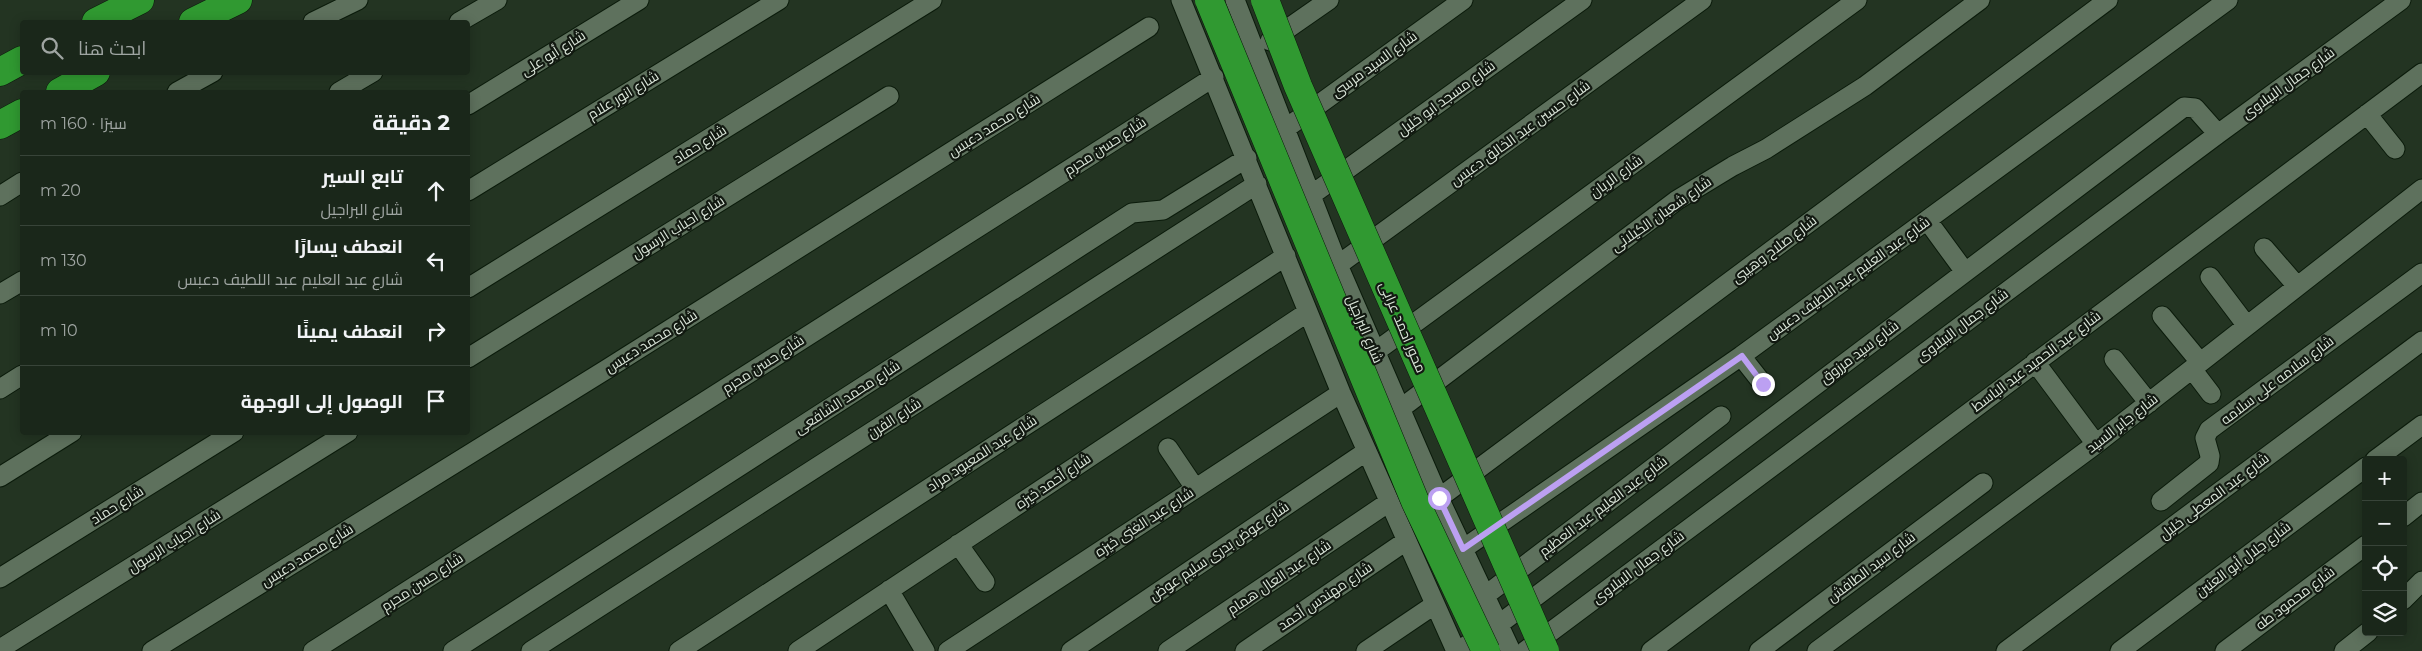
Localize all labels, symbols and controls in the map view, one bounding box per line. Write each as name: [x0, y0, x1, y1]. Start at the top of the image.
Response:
search box: [20, 20, 470, 75]
street label: شارع أبو على: [517, 26, 589, 80]
street label: شارع السيد مرسى: [1328, 27, 1420, 101]
icon: search: [38, 34, 66, 62]
text: ابحث هنا: [78, 37, 146, 60]
street label: شارع جمال الببلاوى: [2238, 43, 2338, 123]
street label: شارع مسجد ابو خليل: [1394, 56, 1498, 140]
street label: شارع انور علام: [584, 67, 663, 124]
street label: شارع حسين عبد الخالق دعبس: [1447, 76, 1593, 190]
street label: شارع محمد دعبس: [945, 89, 1043, 161]
text: 2 دقيقة: [372, 110, 450, 135]
street label: شارع حسن محرم: [1061, 113, 1150, 180]
text: سيرًا · 160 m: [40, 114, 127, 133]
street label: شارع حماد: [670, 121, 730, 167]
street label: شارع الريان: [1586, 151, 1646, 201]
text: تابع السير: [322, 165, 403, 188]
street label: شارع شعبان الكيلانى: [1607, 173, 1715, 255]
icon: ahead: [422, 177, 450, 205]
text: 20 m: [40, 181, 81, 200]
street label: شارع احباب الرسول: [628, 191, 728, 263]
text: شارع البراجيل: [321, 200, 403, 219]
street label: شارع صلاح وهيبى: [1728, 211, 1820, 287]
street label: شارع عبد العليم عبد اللطيف دعبس: [1763, 213, 1934, 344]
text: انعطف يسارًا: [294, 235, 403, 258]
icon: left: [422, 247, 450, 275]
text: 130 m: [40, 251, 87, 270]
text: شارع عبد العليم عبد اللطيف دعبس: [177, 270, 403, 289]
street label: محور احمد عرابى: [1376, 279, 1430, 375]
street label: شارع جمال الببلاوى: [1912, 285, 2012, 365]
street label: شارع البراجيل: [1343, 292, 1387, 366]
street label: شارع محمد دعبس: [602, 305, 700, 377]
street label: شارع عبد الحميد عبد الباسط: [1968, 306, 2104, 416]
street label: شارع سيد مرزوق: [1816, 316, 1902, 388]
icon: right: [422, 317, 450, 345]
text: انعطف يمينًا: [296, 320, 403, 343]
text: 10 m: [40, 321, 78, 340]
street label: شارع حسن محرم: [719, 331, 808, 398]
street label: شارع سلامه على سلامه: [2217, 332, 2337, 428]
street label: شارع محمد الشافعى: [791, 356, 903, 438]
route end: [1752, 373, 1775, 396]
icon: arrive: [422, 387, 450, 415]
text: الوصول إلى الوجهة: [241, 390, 403, 413]
street label: شارع جابر السيد: [2083, 390, 2161, 456]
street label: شارع الفرن: [864, 394, 924, 442]
street label: شارع عبد المعبود مراد: [924, 411, 1040, 495]
street label: شارع أحمد خيزه: [1012, 449, 1094, 513]
street label: شارع عبد المعطى خليل: [2156, 449, 2272, 543]
street label: شارع عبد العليم عبد العظيم: [1535, 452, 1671, 561]
map controls: [2362, 456, 2407, 636]
button: +: [2362, 456, 2407, 501]
street label: شارع حماد: [87, 482, 147, 528]
street label: شارع عبد الغنى خيزه: [1091, 483, 1197, 561]
route start: [1428, 487, 1451, 510]
street label: شارع عوض بدرى سليم عوض: [1146, 498, 1293, 605]
button: −: [2362, 501, 2407, 546]
street label: شارع احباب الرسول: [124, 505, 224, 577]
street label: شارع جلال أبو العنين: [2192, 517, 2294, 601]
street label: شارع محمد دعبس: [258, 519, 356, 591]
street label: شارع جمال الببلاوى: [1588, 527, 1688, 607]
street label: شارع سيد الطافش: [1823, 528, 1919, 606]
street label: شارع عبد العال همام: [1224, 536, 1335, 619]
button: locate: [2362, 546, 2407, 591]
street label: شارع حسن محرم: [378, 549, 467, 616]
street label: شارع مهندس أحمد: [1274, 558, 1376, 634]
street label: شارع محمود طه: [2252, 562, 2338, 634]
button: layers: [2362, 591, 2407, 636]

